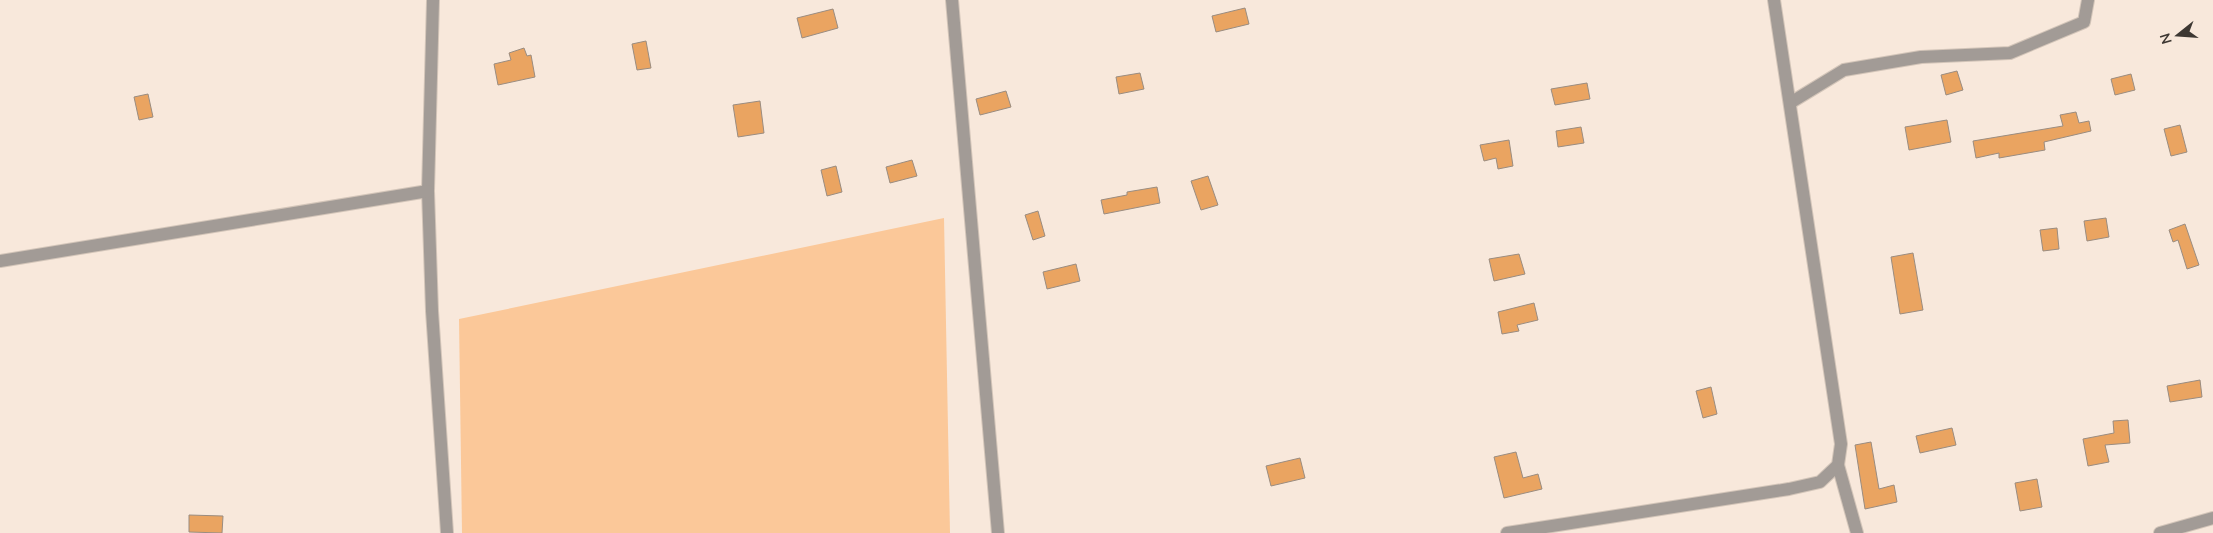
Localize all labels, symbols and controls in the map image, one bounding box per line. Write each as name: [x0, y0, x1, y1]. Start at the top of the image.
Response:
north arrow: [2153, 10, 2203, 60]
text: N: [2155, 31, 2177, 46]

